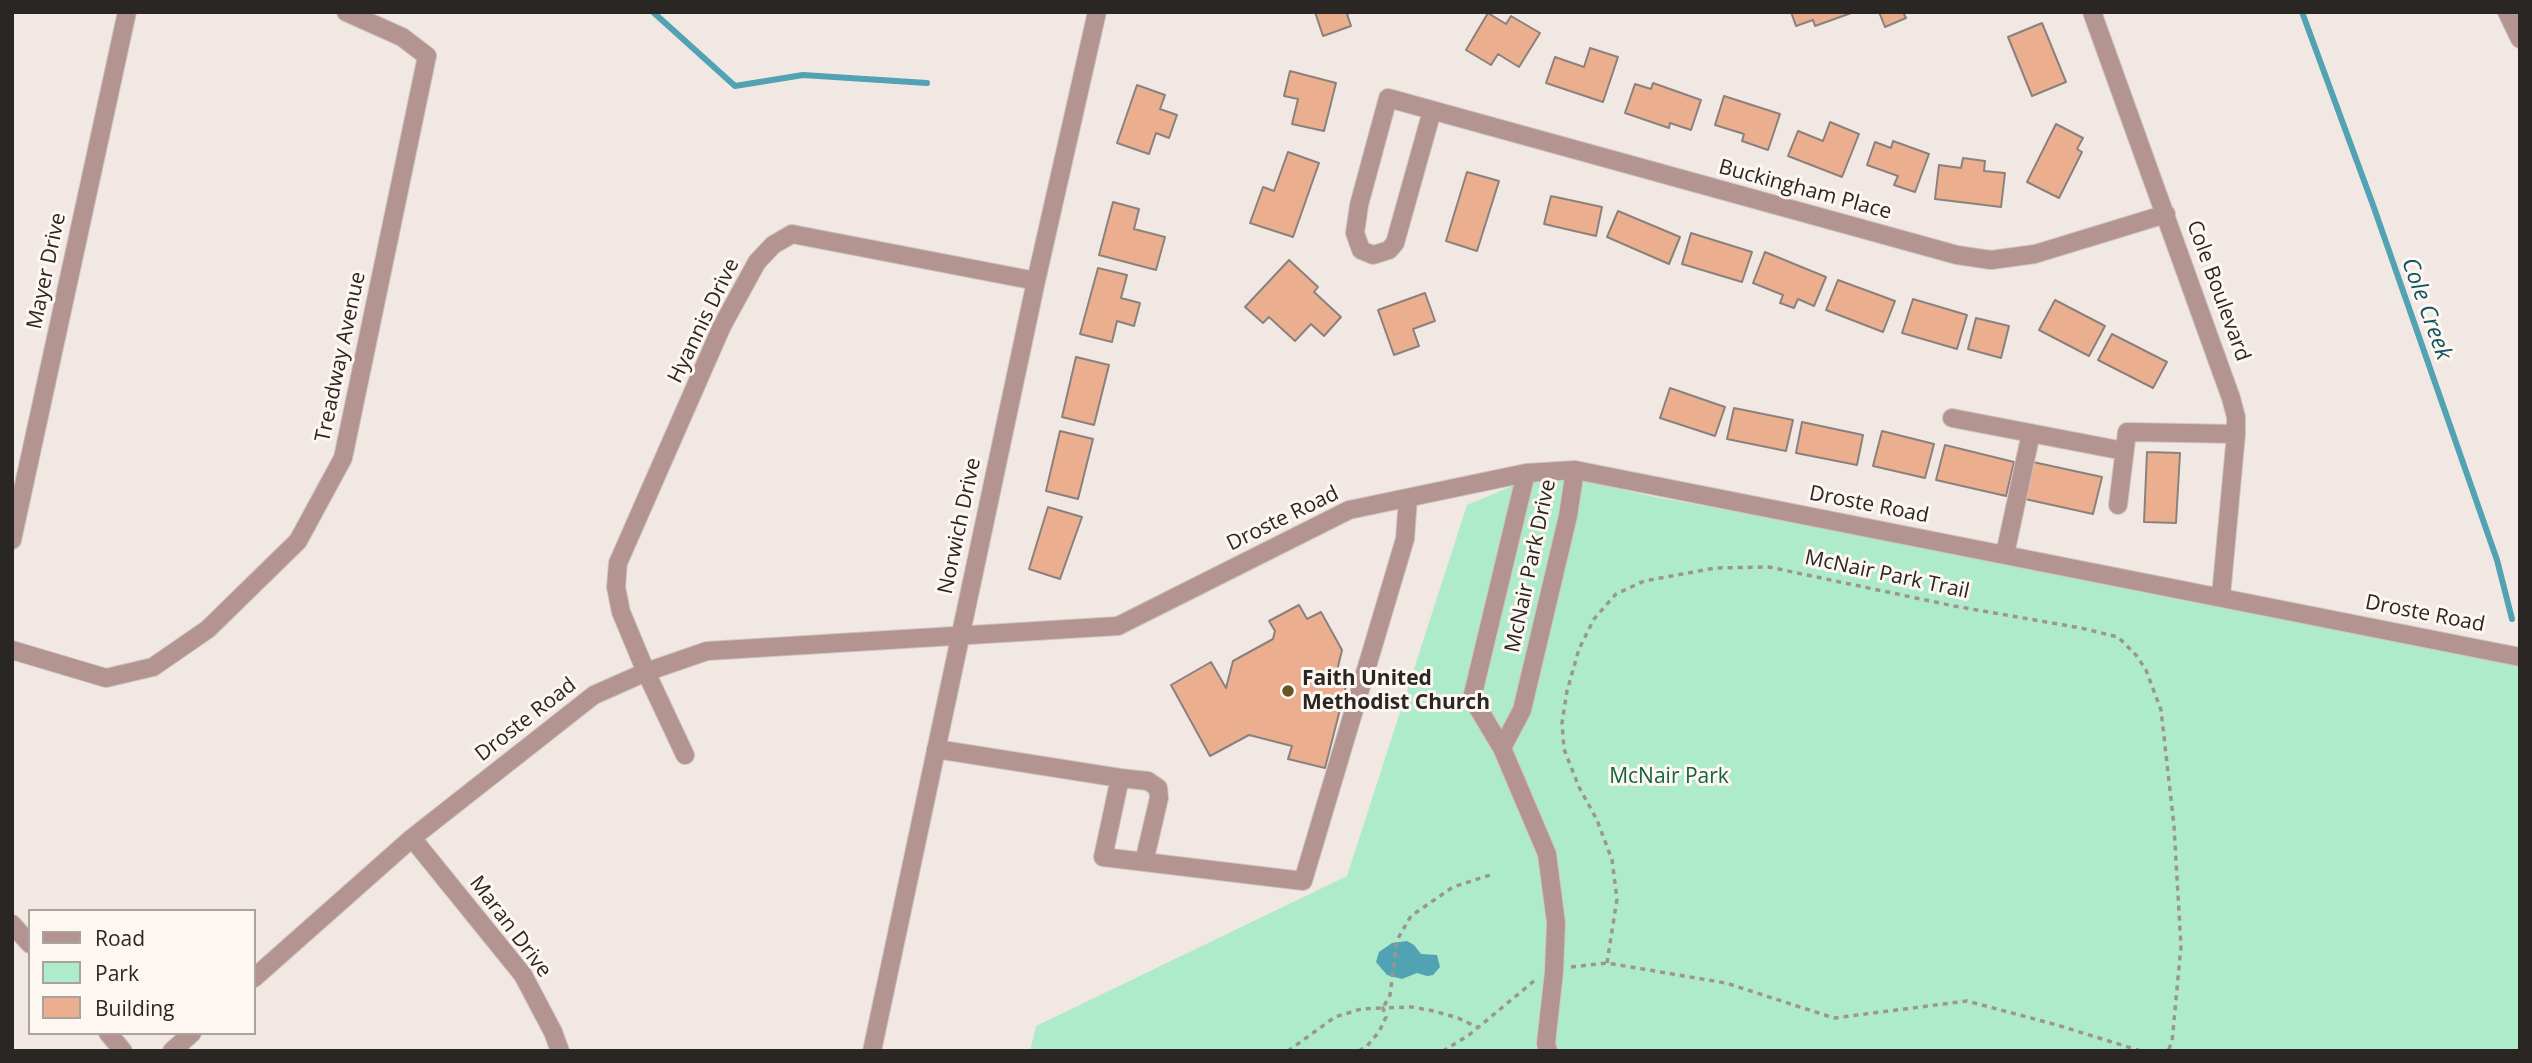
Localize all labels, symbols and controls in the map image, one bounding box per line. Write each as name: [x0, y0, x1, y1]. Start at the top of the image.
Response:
street label: Buckingham Place: [1716, 155, 1894, 225]
street label: Mayer Drive: [22, 211, 72, 331]
street label: Cole Boulevard: [2181, 217, 2255, 365]
water label: Cole Creek: [2395, 254, 2457, 364]
street label: Hyannis Drive: [663, 255, 745, 387]
street label: Treadway Avenue: [311, 270, 371, 444]
street label: Norwich Drive: [933, 456, 987, 596]
street label: McNair Park Drive: [1500, 477, 1562, 655]
street label: Droste Road: [1223, 481, 1343, 557]
street label: Droste Road: [1807, 481, 1931, 529]
street label: McNair Park Trail: [1802, 545, 1972, 605]
street label: Droste Road: [2363, 590, 2487, 638]
place label: Faith United Methodist Church: [1302, 666, 1490, 716]
street label: Droste Road: [470, 673, 582, 767]
marker: Faith United Methodist Church: [1280, 683, 1296, 699]
park label: McNair Park: [1609, 764, 1729, 790]
street label: Maran Drive: [464, 871, 556, 983]
legend: [28, 909, 256, 1035]
text: Road: [95, 924, 145, 952]
text: Park: [95, 959, 139, 987]
text: Building: [95, 994, 174, 1022]

